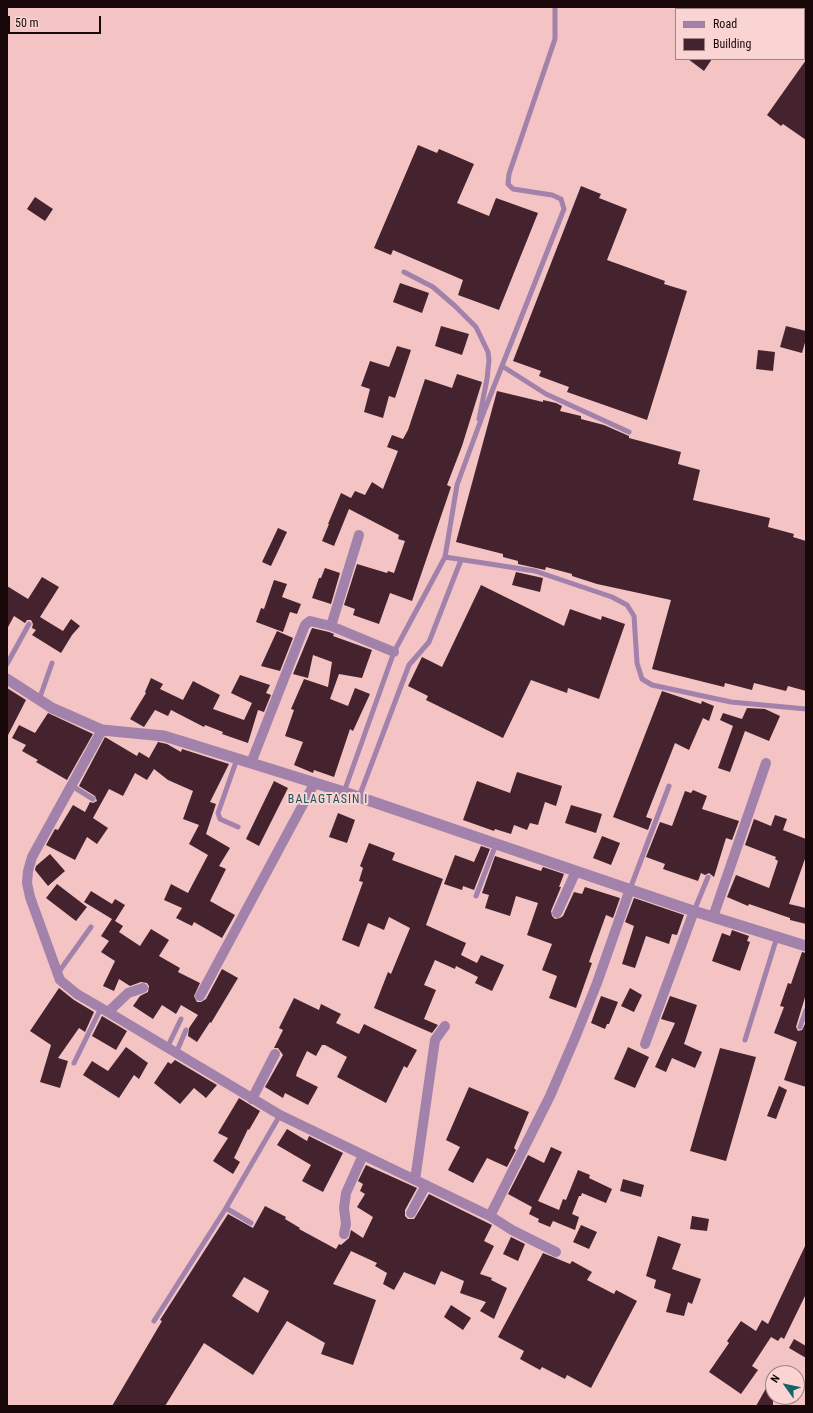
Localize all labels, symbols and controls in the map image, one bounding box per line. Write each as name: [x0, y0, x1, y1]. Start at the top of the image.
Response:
scale bar: [10, 8, 103, 34]
legend: [675, 8, 805, 60]
text: 50 m: [15, 16, 39, 30]
text: Road: [713, 17, 737, 31]
text: Building: [713, 37, 751, 51]
district label: BALAGTASIN I: [288, 793, 368, 807]
north arrow: [765, 1365, 805, 1405]
text: N: [768, 1372, 783, 1385]

